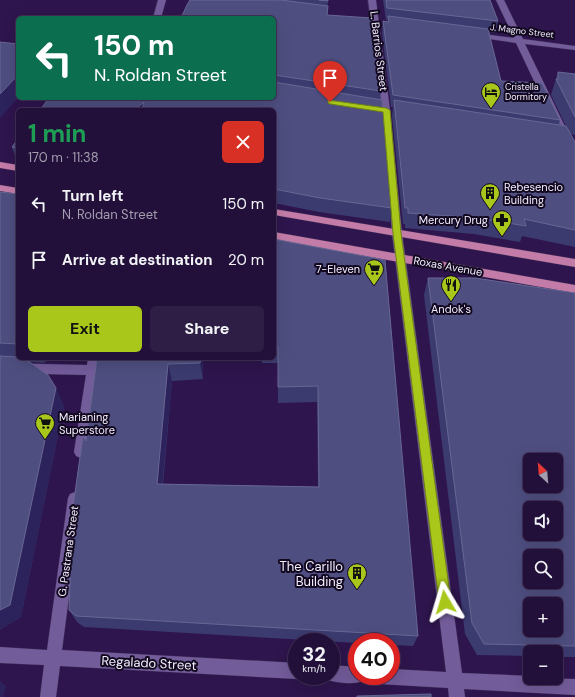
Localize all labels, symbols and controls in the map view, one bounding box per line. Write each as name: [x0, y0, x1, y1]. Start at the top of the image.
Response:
street label: L. Barrios Street: [367, 10, 391, 92]
street label: J. Magno Street: [489, 21, 555, 41]
text: 150 m: [94, 27, 174, 64]
icon: left: [28, 32, 80, 84]
pin: [313, 61, 347, 102]
text: N. Roldan Street: [94, 63, 227, 87]
icon: arrive: [319, 67, 341, 89]
hotel icon: Cristella Dormitory: [480, 81, 502, 109]
place label: Cristella Dormitory: [505, 81, 547, 103]
text: 1 min: [28, 118, 86, 149]
button: close: [222, 121, 264, 163]
text: 170 m · 11:38: [28, 149, 99, 166]
place label: Rebesencio Building: [504, 180, 563, 207]
building icon: Rebesencio Building: [479, 182, 501, 210]
text: Turn left: [62, 186, 123, 206]
icon: left: [28, 193, 50, 215]
text: 150 m: [223, 194, 264, 214]
text: N. Roldan Street: [62, 206, 158, 223]
pharmacy icon: Mercury Drug: [491, 209, 513, 237]
place label: Mercury Drug: [419, 213, 488, 227]
icon: arrive: [28, 249, 50, 271]
text: Arrive at destination: [62, 250, 213, 270]
text: 20 m: [228, 250, 264, 270]
street label: Roxas Avenue: [412, 253, 484, 279]
supermarket icon: 7-Eleven: [363, 258, 385, 286]
place label: 7-Eleven: [316, 262, 360, 276]
restaurant icon: Andok's: [440, 274, 462, 302]
place label: Andok's: [431, 302, 471, 316]
button: Exit: [28, 306, 142, 352]
button: Share: [150, 306, 264, 352]
place label: Marianing Superstore: [59, 410, 115, 437]
supermarket icon: Marianing Superstore: [34, 412, 56, 440]
north arrow: [523, 453, 563, 493]
map controls: [523, 453, 563, 685]
button: sound: [523, 501, 563, 541]
street label: G. Pastrana Street: [55, 505, 81, 597]
button: search: [523, 549, 563, 589]
place label: The Carillo Building: [280, 558, 343, 590]
building icon: The Carillo Building: [346, 562, 368, 590]
position arrow: [424, 581, 466, 623]
button: +: [523, 597, 563, 637]
speed limit sign: 40: [348, 633, 400, 685]
text: 32: [302, 641, 326, 667]
button: −: [523, 645, 563, 685]
street label: Regalado Street: [101, 652, 197, 674]
text: km/h: [302, 662, 326, 675]

